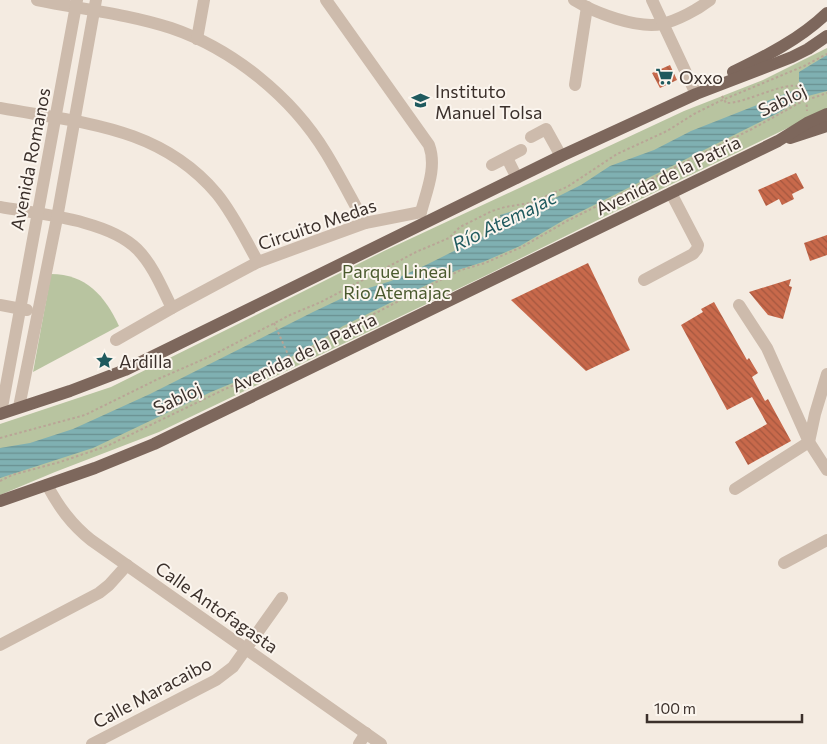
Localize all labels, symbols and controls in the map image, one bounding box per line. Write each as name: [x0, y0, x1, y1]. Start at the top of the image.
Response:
place label: Oxxo: [679, 66, 723, 88]
supermarket icon: Oxxo: [655, 67, 675, 87]
street label: Sabloj: [754, 79, 810, 121]
place label: Instituto Manuel Tolsa: [435, 80, 542, 123]
street label: Avenida Romanos: [5, 86, 55, 232]
school or university icon: Instituto Manuel Tolsa: [411, 91, 431, 111]
street label: Avenida de la Patria: [592, 130, 744, 220]
water label: Río Atemajac: [448, 185, 560, 255]
street label: Circuito Medas: [255, 193, 379, 255]
park label: Parque Lineal Rio Atemajac: [342, 260, 452, 303]
street label: Avenida de la Patria: [228, 307, 380, 397]
place label: Ardilla: [119, 350, 172, 372]
place icon: Ardilla: [95, 351, 115, 371]
street label: Sabloj: [149, 377, 205, 419]
street label: Calle Antofagasta: [151, 556, 283, 658]
street label: Calle Maracaibo: [89, 652, 215, 732]
scale bar: [647, 692, 802, 724]
text: 100 m: [654, 699, 696, 717]

